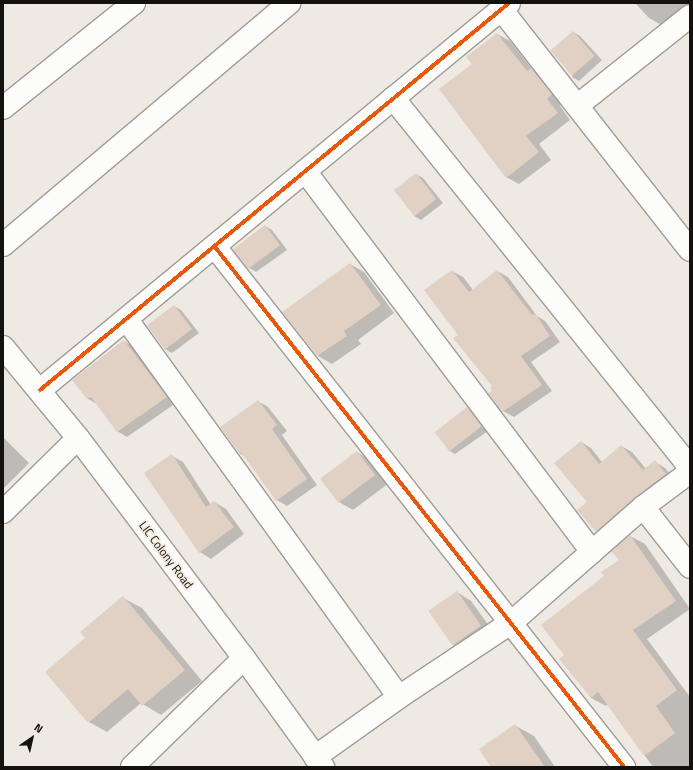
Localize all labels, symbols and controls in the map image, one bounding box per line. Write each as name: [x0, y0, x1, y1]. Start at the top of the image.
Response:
street label: LIC Colony Road: [136, 519, 196, 591]
north arrow: [12, 718, 52, 758]
text: N: [31, 719, 46, 737]

